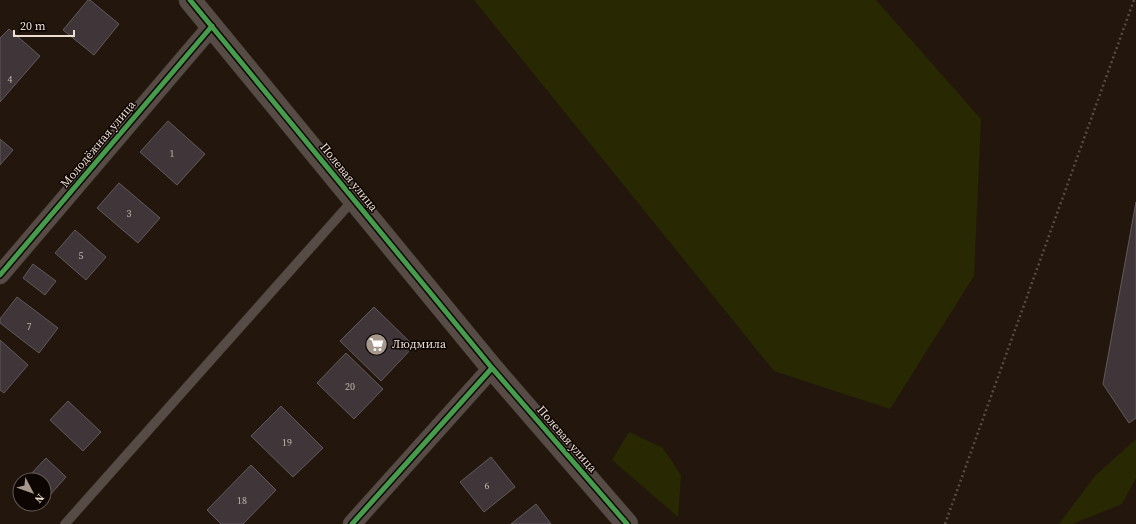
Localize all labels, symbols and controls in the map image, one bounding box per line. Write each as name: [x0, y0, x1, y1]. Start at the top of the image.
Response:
scale bar: [14, 12, 74, 38]
text: 20 m: [20, 18, 46, 34]
house number: 4: [8, 73, 13, 86]
street label: Молодёжная улица: [57, 97, 140, 191]
street label: Полевая улица: [316, 139, 382, 215]
house number: 1: [170, 147, 175, 160]
house number: 3: [127, 207, 132, 220]
house number: 5: [79, 249, 84, 262]
house number: 7: [27, 320, 32, 333]
supermarket icon: Людмила: [364, 331, 390, 357]
place label: Людмила: [392, 336, 447, 352]
house number: 20: [345, 380, 355, 393]
street label: Полевая улица: [534, 402, 601, 476]
house number: 19: [282, 436, 292, 449]
north arrow: [12, 472, 52, 512]
house number: 6: [485, 479, 490, 492]
text: N: [31, 490, 47, 506]
house number: 18: [237, 494, 247, 507]

